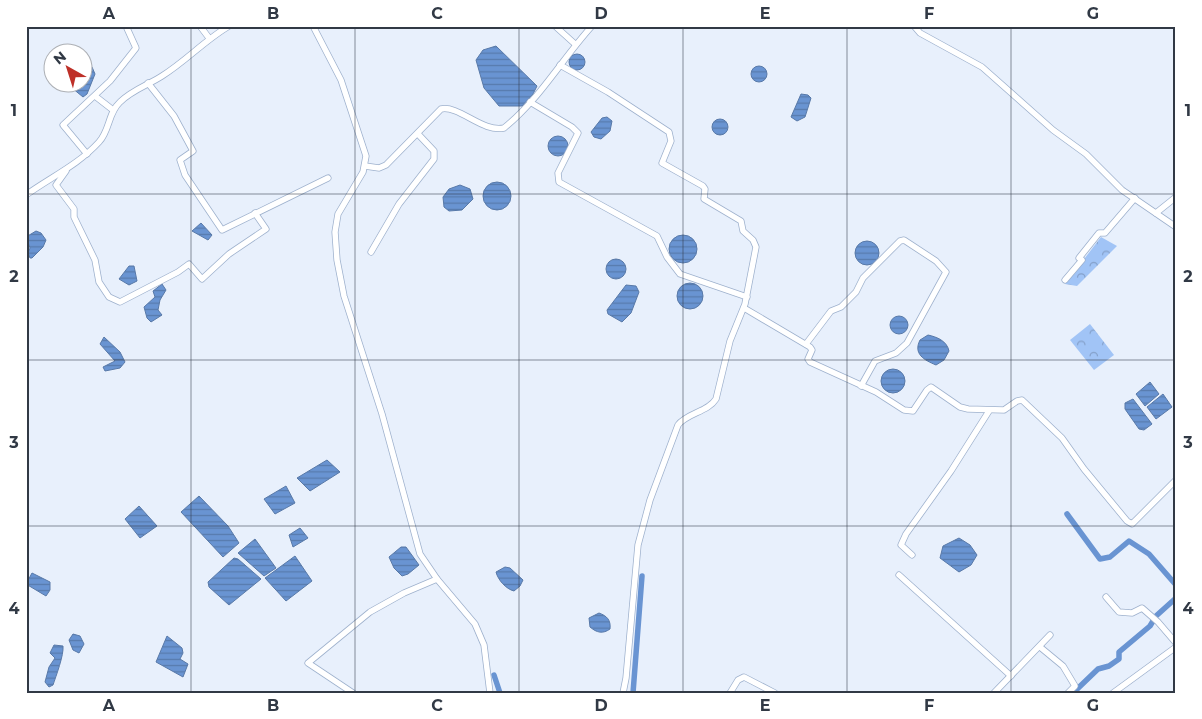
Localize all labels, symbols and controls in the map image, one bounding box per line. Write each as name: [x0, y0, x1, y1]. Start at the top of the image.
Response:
text: A: [102, 4, 116, 23]
text: B: [267, 4, 279, 23]
text: C: [431, 4, 443, 23]
text: D: [594, 4, 608, 23]
text: E: [760, 4, 770, 23]
text: F: [924, 4, 934, 23]
text: G: [1087, 4, 1099, 23]
north arrow: [42, 42, 92, 92]
text: N: [50, 47, 70, 68]
text: 1: [11, 101, 17, 120]
text: 1: [1185, 101, 1191, 120]
text: 2: [9, 267, 19, 286]
text: 2: [1183, 267, 1193, 286]
text: 3: [8, 433, 19, 452]
text: 3: [1182, 433, 1193, 452]
text: 4: [8, 599, 20, 618]
text: 4: [1182, 599, 1194, 618]
text: A: [102, 696, 116, 715]
text: B: [267, 696, 279, 715]
text: C: [431, 696, 443, 715]
text: D: [594, 696, 608, 715]
text: E: [760, 696, 770, 715]
text: F: [924, 696, 934, 715]
text: G: [1087, 696, 1099, 715]

